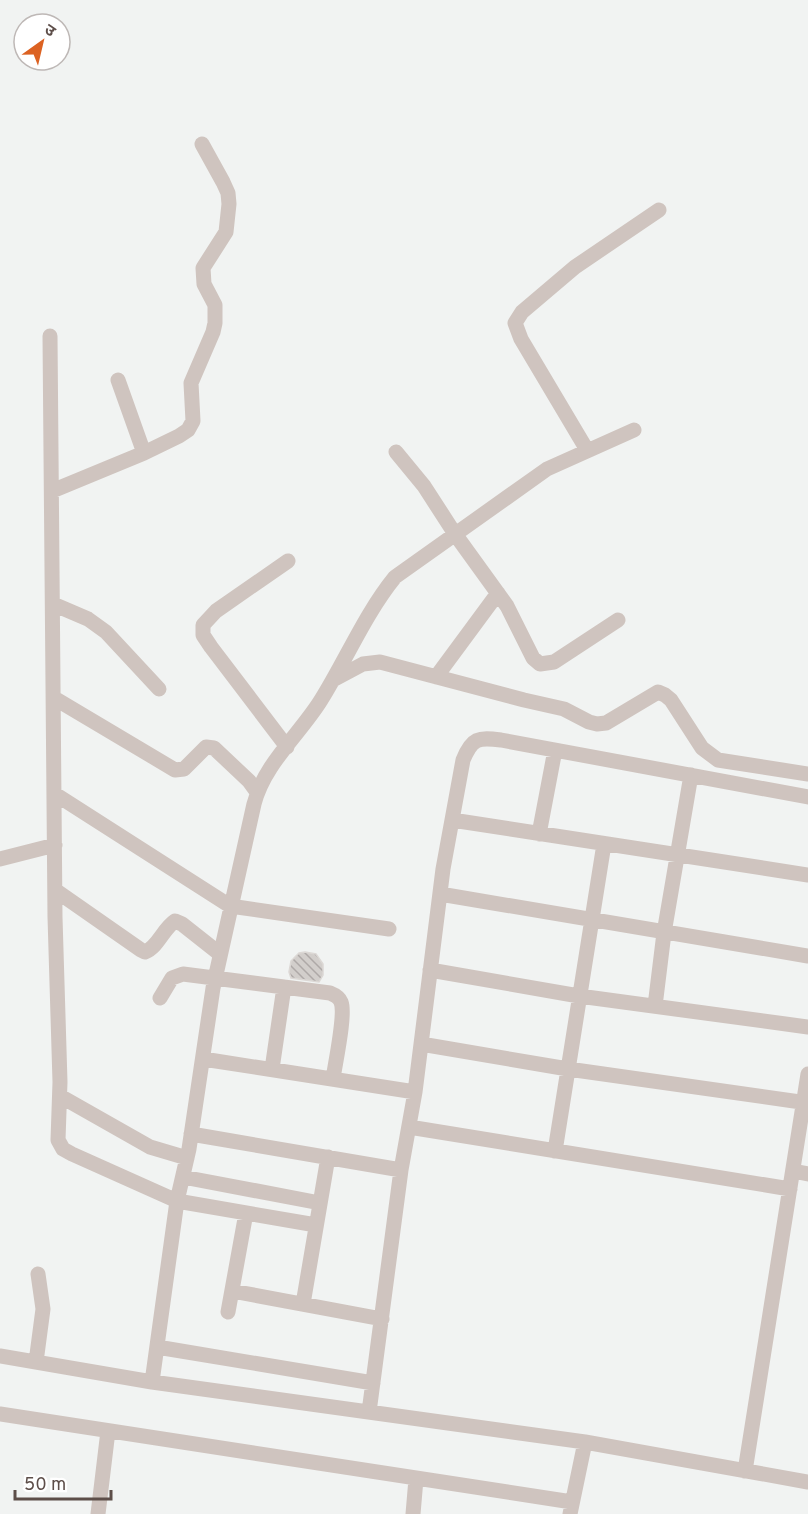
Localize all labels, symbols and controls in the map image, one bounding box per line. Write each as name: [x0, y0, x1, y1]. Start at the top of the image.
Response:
north arrow: [12, 12, 72, 72]
text: उ: [40, 20, 59, 42]
scale bar: [15, 1463, 111, 1501]
text: 50 m: [24, 1474, 66, 1497]

